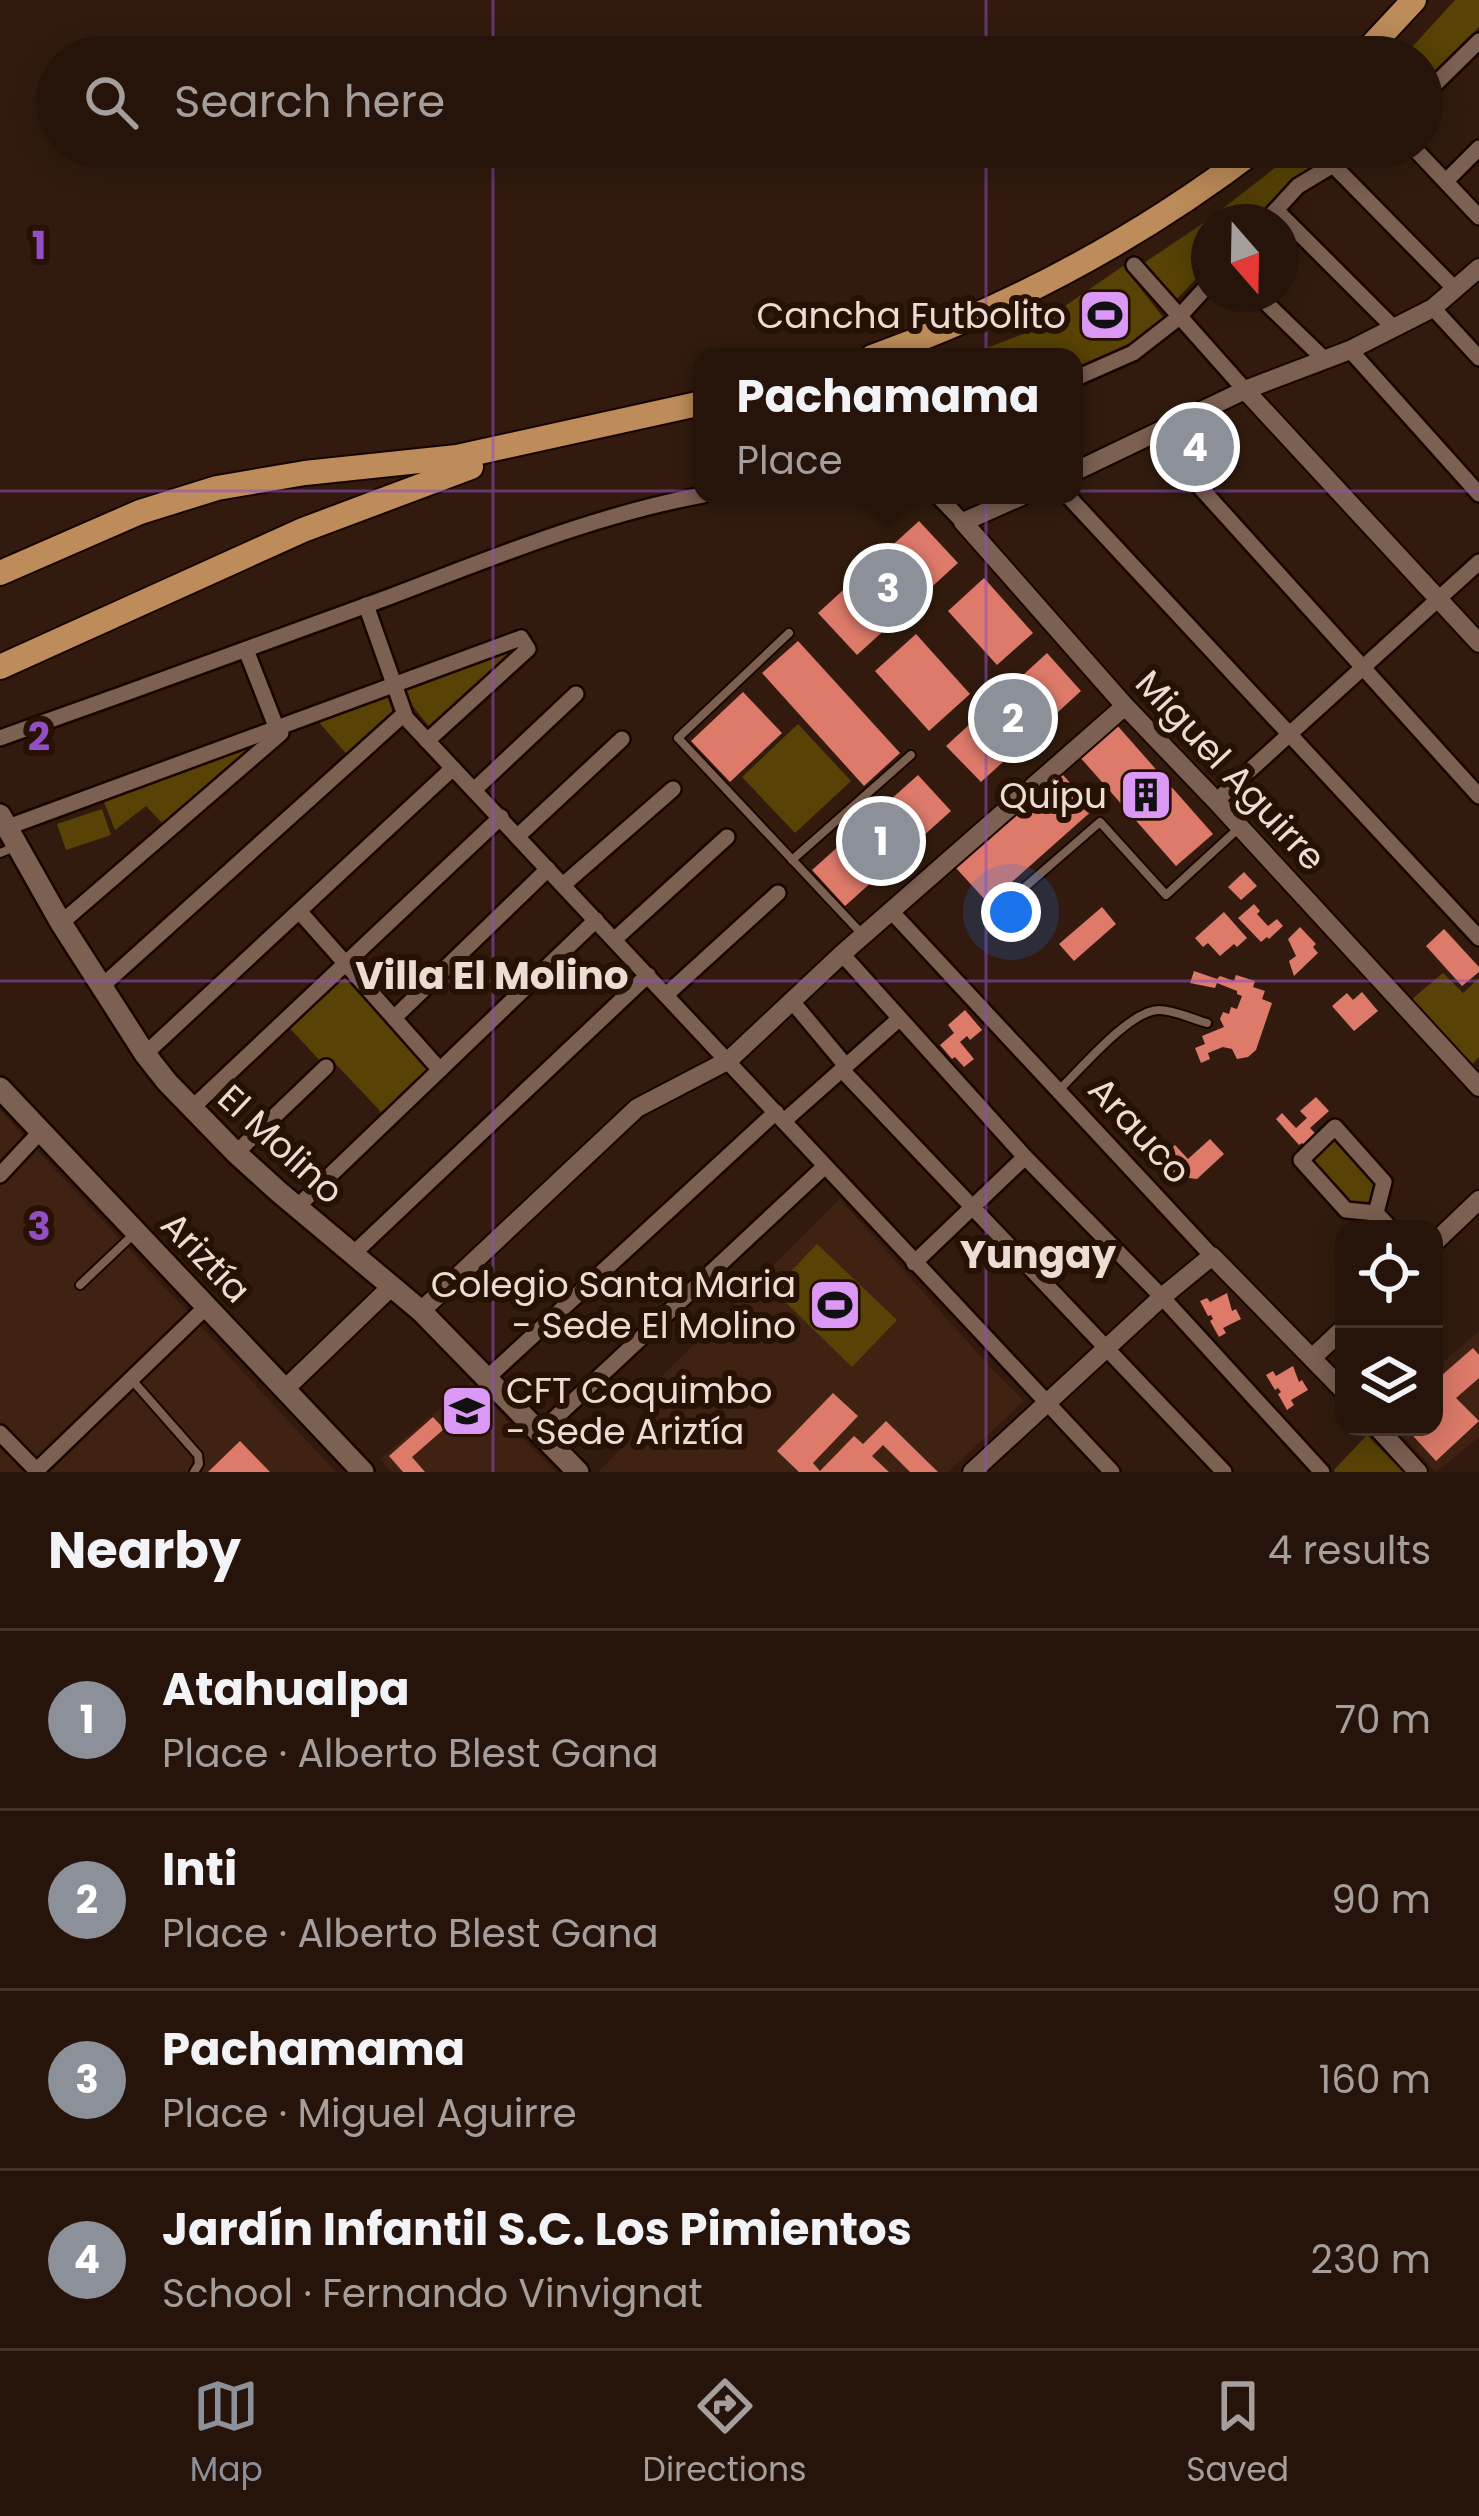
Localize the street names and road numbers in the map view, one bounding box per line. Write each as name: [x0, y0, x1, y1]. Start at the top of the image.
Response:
street label: Miguel Aguirre: [1124, 659, 1337, 882]
street label: Arauco: [1077, 1065, 1203, 1195]
street label: El Molino: [207, 1073, 355, 1216]
street label: Ariztía: [149, 1200, 262, 1314]

